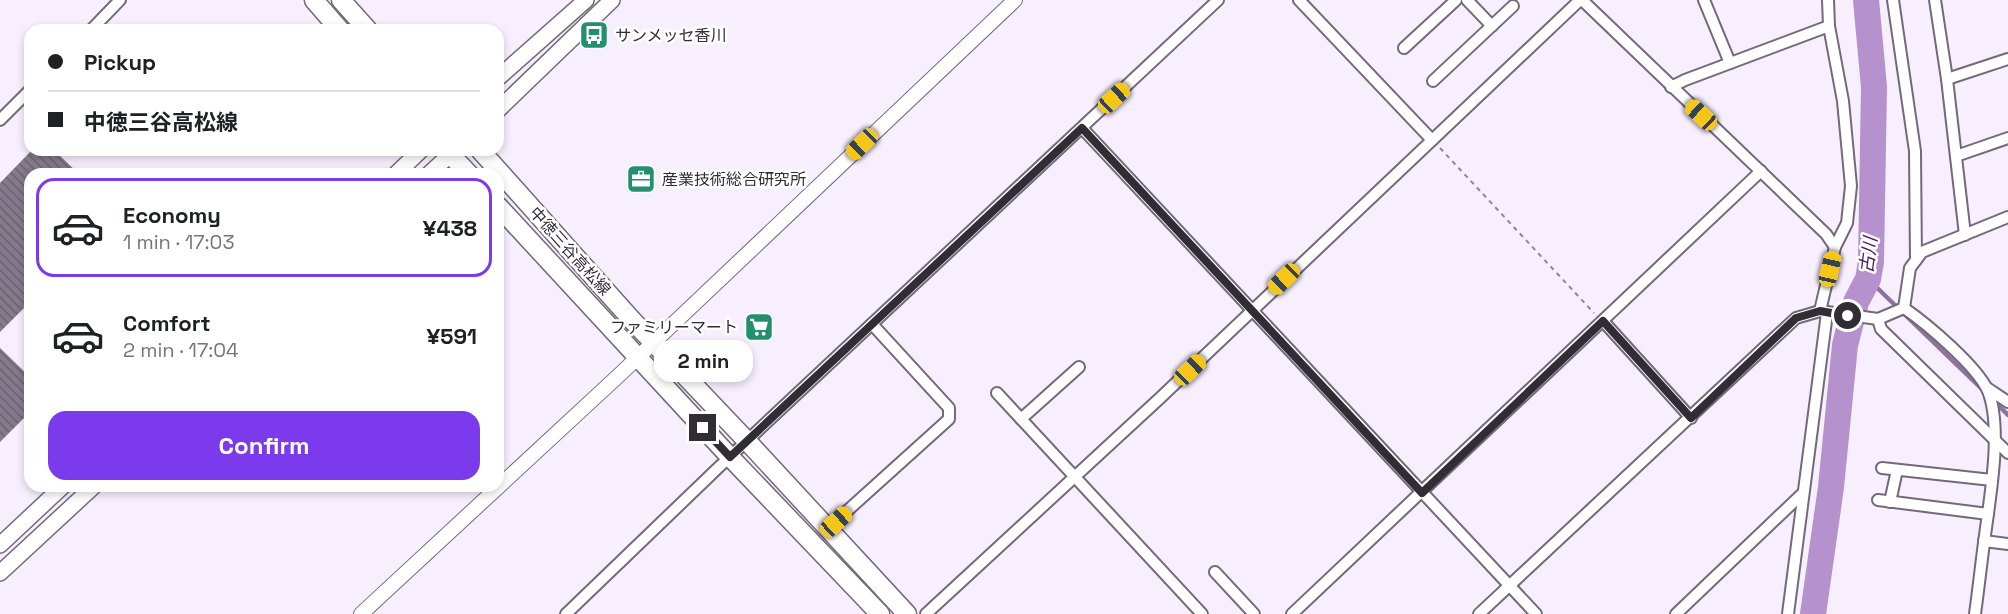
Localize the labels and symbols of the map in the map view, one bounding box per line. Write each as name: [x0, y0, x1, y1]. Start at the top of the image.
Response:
bus stop icon: サンメッセ香川: [578, 19, 610, 51]
place label: サンメッセ香川: [615, 25, 727, 46]
car: [1095, 79, 1133, 117]
car: [1682, 96, 1720, 134]
car: [843, 125, 881, 163]
office icon: 産業技術総合研究所: [625, 163, 657, 195]
place label: 産業技術総合研究所: [662, 169, 806, 190]
street label: 中徳三谷高松線: [525, 202, 615, 300]
water label: 古川: [1854, 234, 1882, 274]
car: [1817, 249, 1843, 289]
car: [1265, 260, 1303, 298]
route start: [1834, 302, 1861, 329]
supermarket icon: ファミリーマート: [743, 311, 775, 343]
place label: ファミリーマート: [610, 317, 738, 338]
callout: 2 min: [654, 341, 752, 383]
car: [1171, 351, 1209, 389]
route end: [689, 414, 716, 441]
car: [817, 503, 855, 541]

